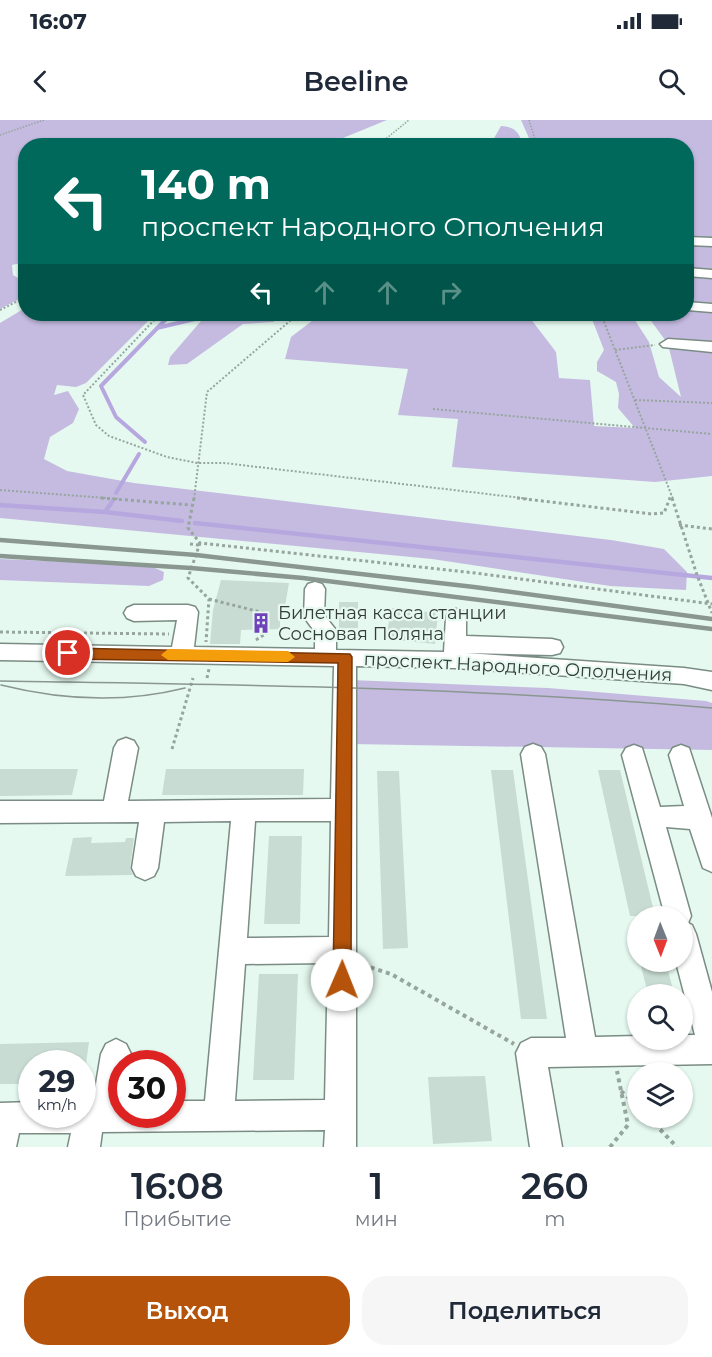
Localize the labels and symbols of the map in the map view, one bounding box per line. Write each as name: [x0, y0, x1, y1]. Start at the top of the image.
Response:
place label: Билетная касса станции Сосновая Поляна: [278, 602, 507, 645]
building icon: Билетная касса станции Сосновая Поляна: [249, 611, 273, 635]
pin: [42, 627, 93, 678]
street label: проспект Народного Ополчения: [363, 648, 673, 686]
north arrow: [627, 906, 693, 972]
position arrow: [310, 948, 374, 1012]
speed limit sign: 30: [108, 1050, 186, 1128]

